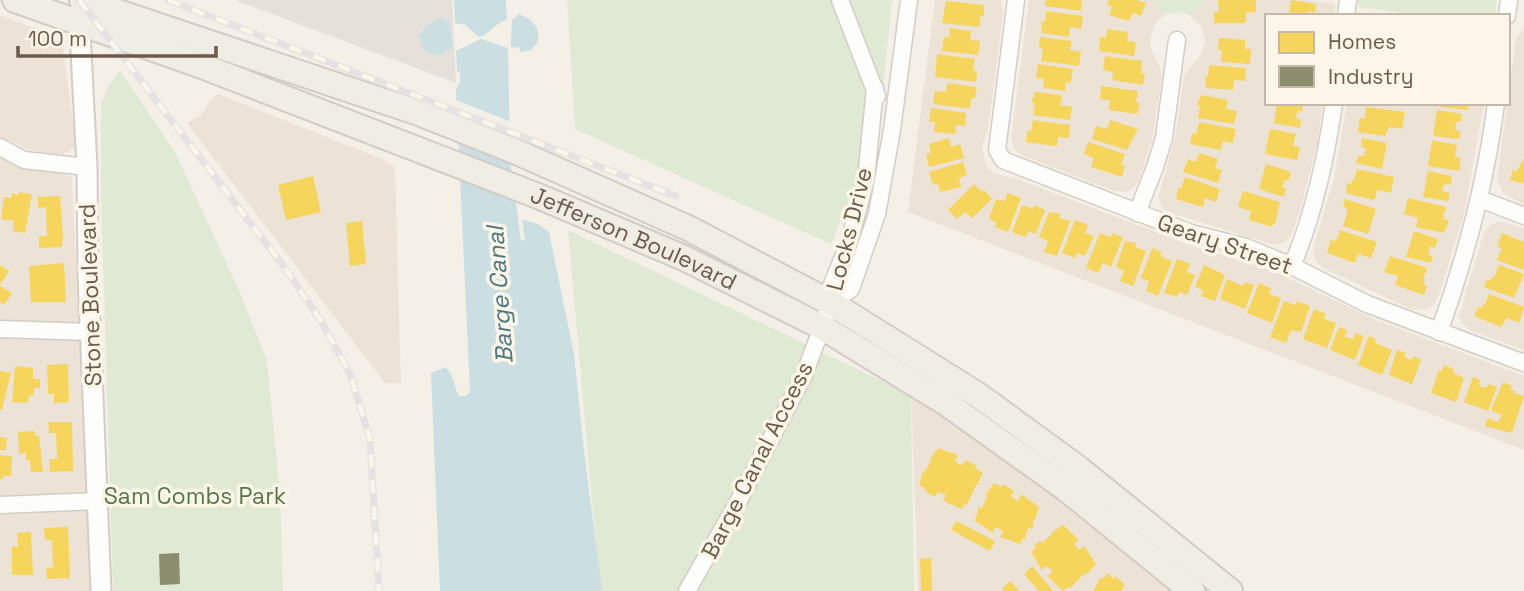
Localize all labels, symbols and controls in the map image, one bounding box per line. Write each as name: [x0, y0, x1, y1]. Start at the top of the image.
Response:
scale bar: [18, 14, 215, 58]
legend: [1265, 14, 1510, 105]
text: 100 m: [28, 25, 87, 52]
text: Homes: [1328, 28, 1396, 55]
text: Industry: [1328, 63, 1414, 90]
street label: Locks Drive: [819, 164, 879, 294]
street label: Jefferson Boulevard: [526, 180, 742, 297]
street label: Stone Boulevard: [72, 203, 108, 387]
street label: Geary Street: [1153, 207, 1297, 281]
water label: Barge Canal: [479, 222, 520, 365]
street label: Barge Canal Access: [694, 356, 820, 564]
park label: Sam Combs Park: [104, 481, 286, 511]

